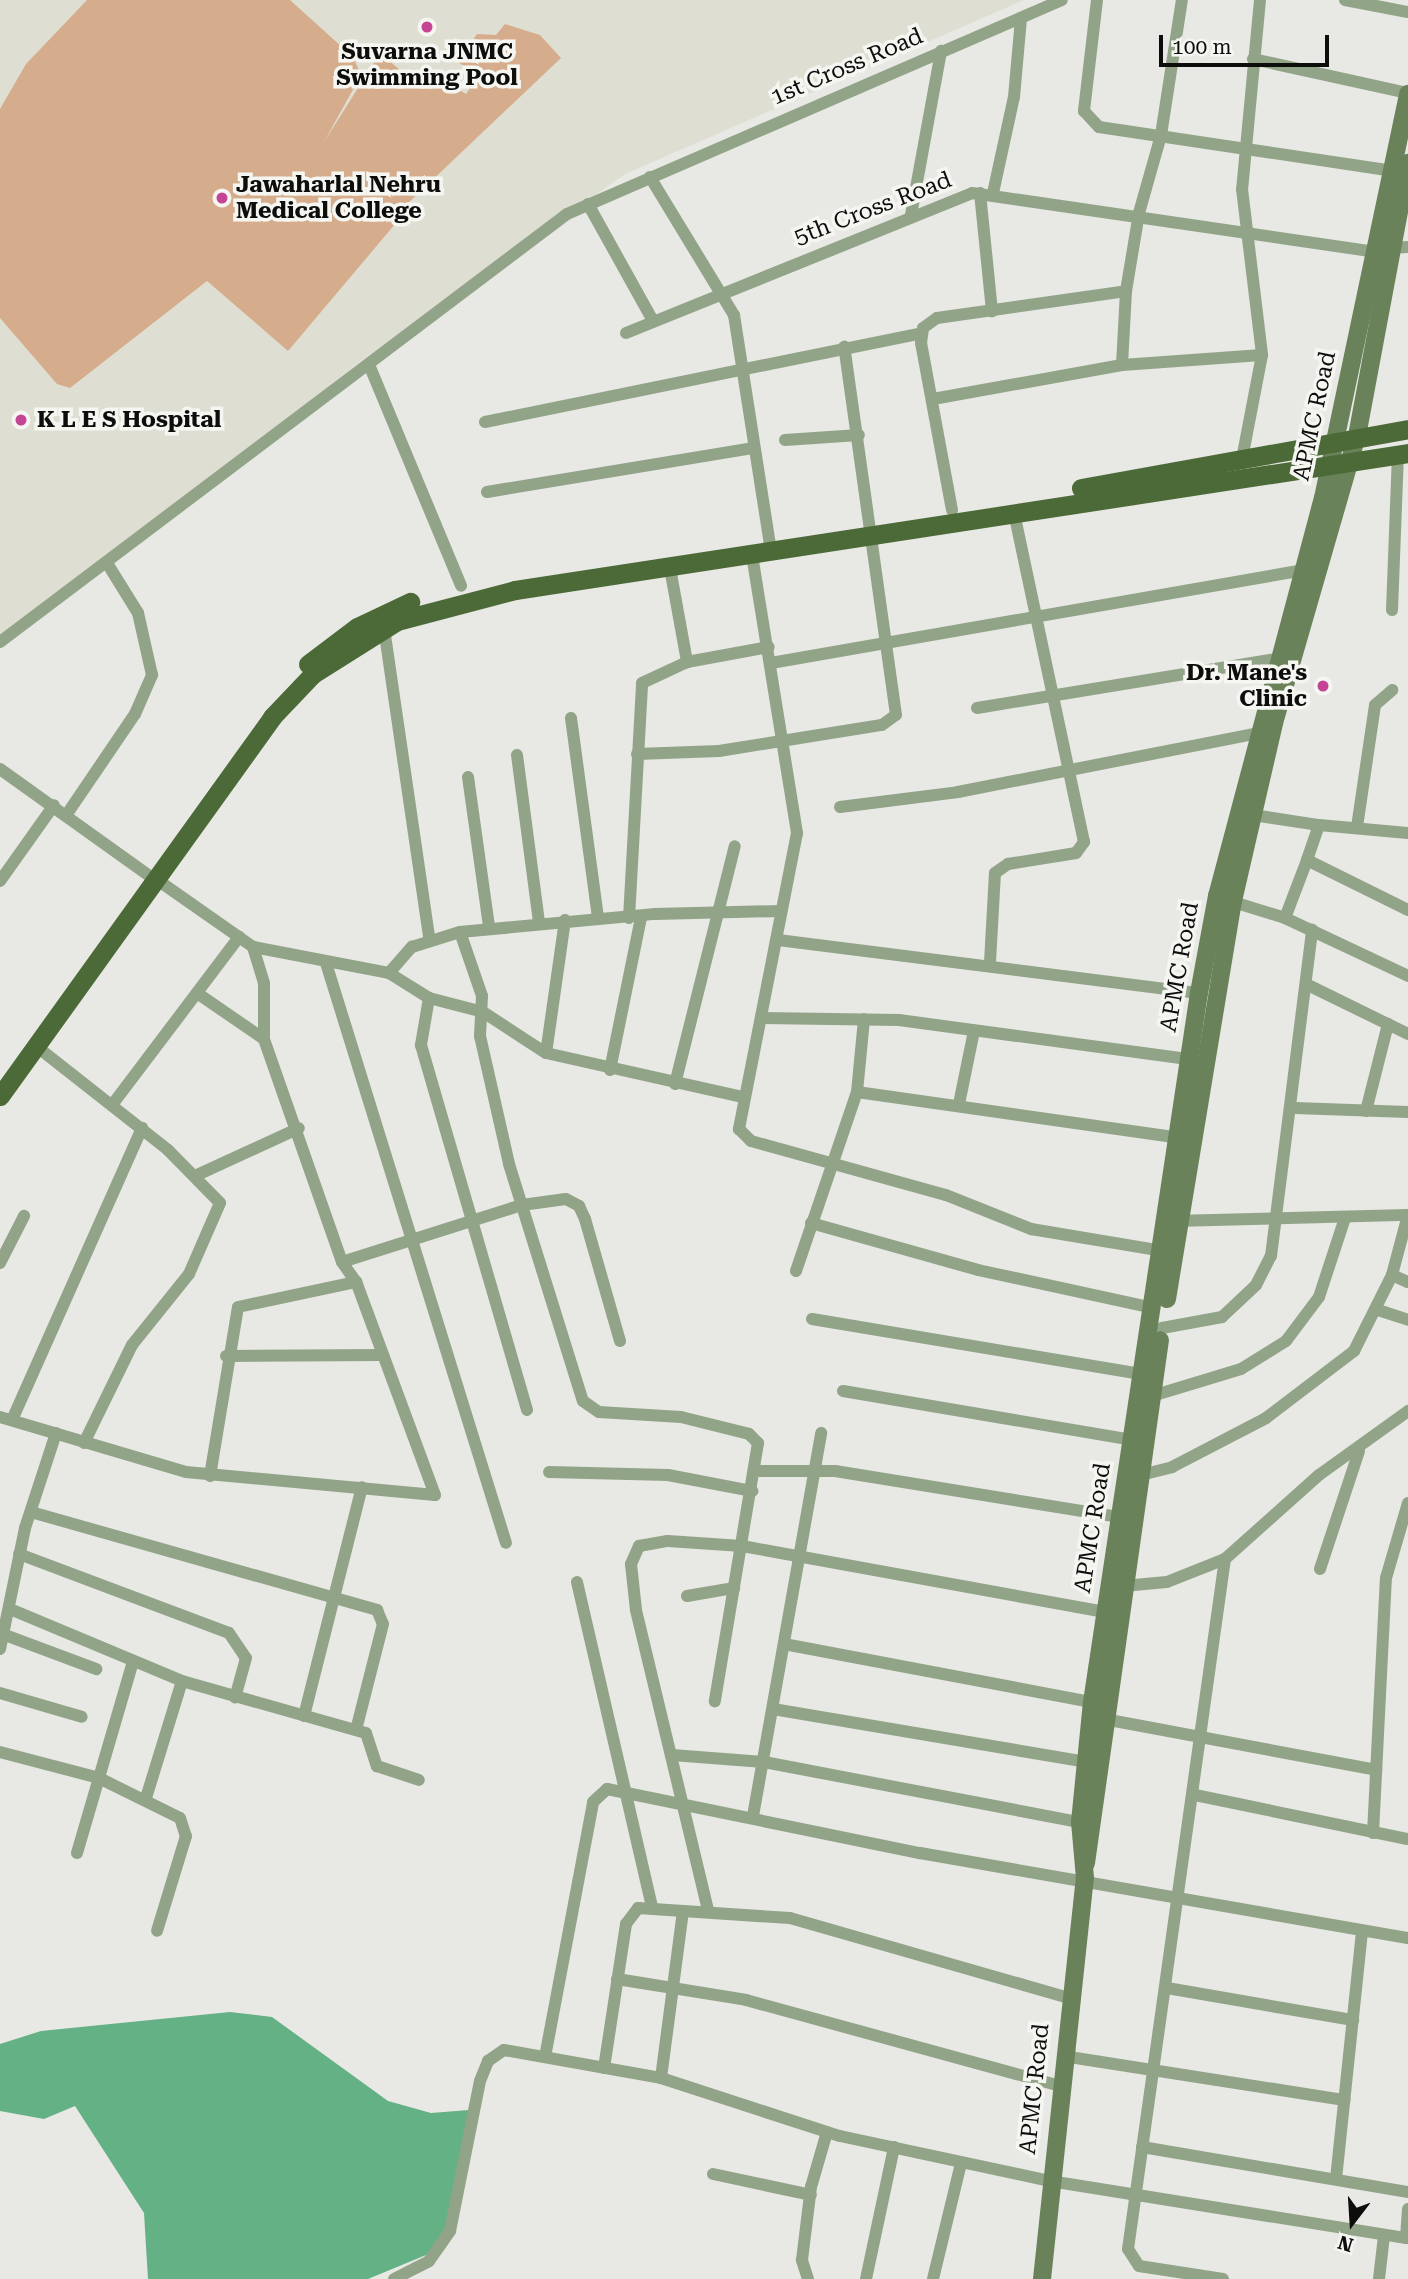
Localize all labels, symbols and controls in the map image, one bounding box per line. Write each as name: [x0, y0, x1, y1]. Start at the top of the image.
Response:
marker: Suvarna JNMC Swimming Pool: [419, 19, 435, 35]
scale bar: [1163, 21, 1333, 65]
street label: 1st Cross Road: [767, 23, 927, 111]
text: 100 m: [1172, 35, 1232, 59]
place label: Suvarna JNMC Swimming Pool: [336, 38, 518, 92]
street label: 5th Cross Road: [790, 166, 956, 252]
place label: Jawaharlal Nehru Medical College: [236, 171, 441, 225]
marker: Jawaharlal Nehru Medical College: [214, 190, 230, 206]
street label: APMC Road: [1288, 349, 1342, 483]
place label: K L E S Hospital: [37, 406, 221, 434]
marker: K L E S Hospital: [11, 410, 31, 430]
place label: Dr. Mane's Clinic: [1186, 659, 1307, 713]
marker: Dr. Mane's Clinic: [1313, 676, 1333, 696]
street label: APMC Road: [1155, 900, 1205, 1034]
street label: APMC Road: [1069, 1461, 1117, 1595]
street label: APMC Road: [1014, 2022, 1056, 2156]
north arrow: [1317, 2188, 1387, 2258]
text: N: [1335, 2230, 1356, 2257]

